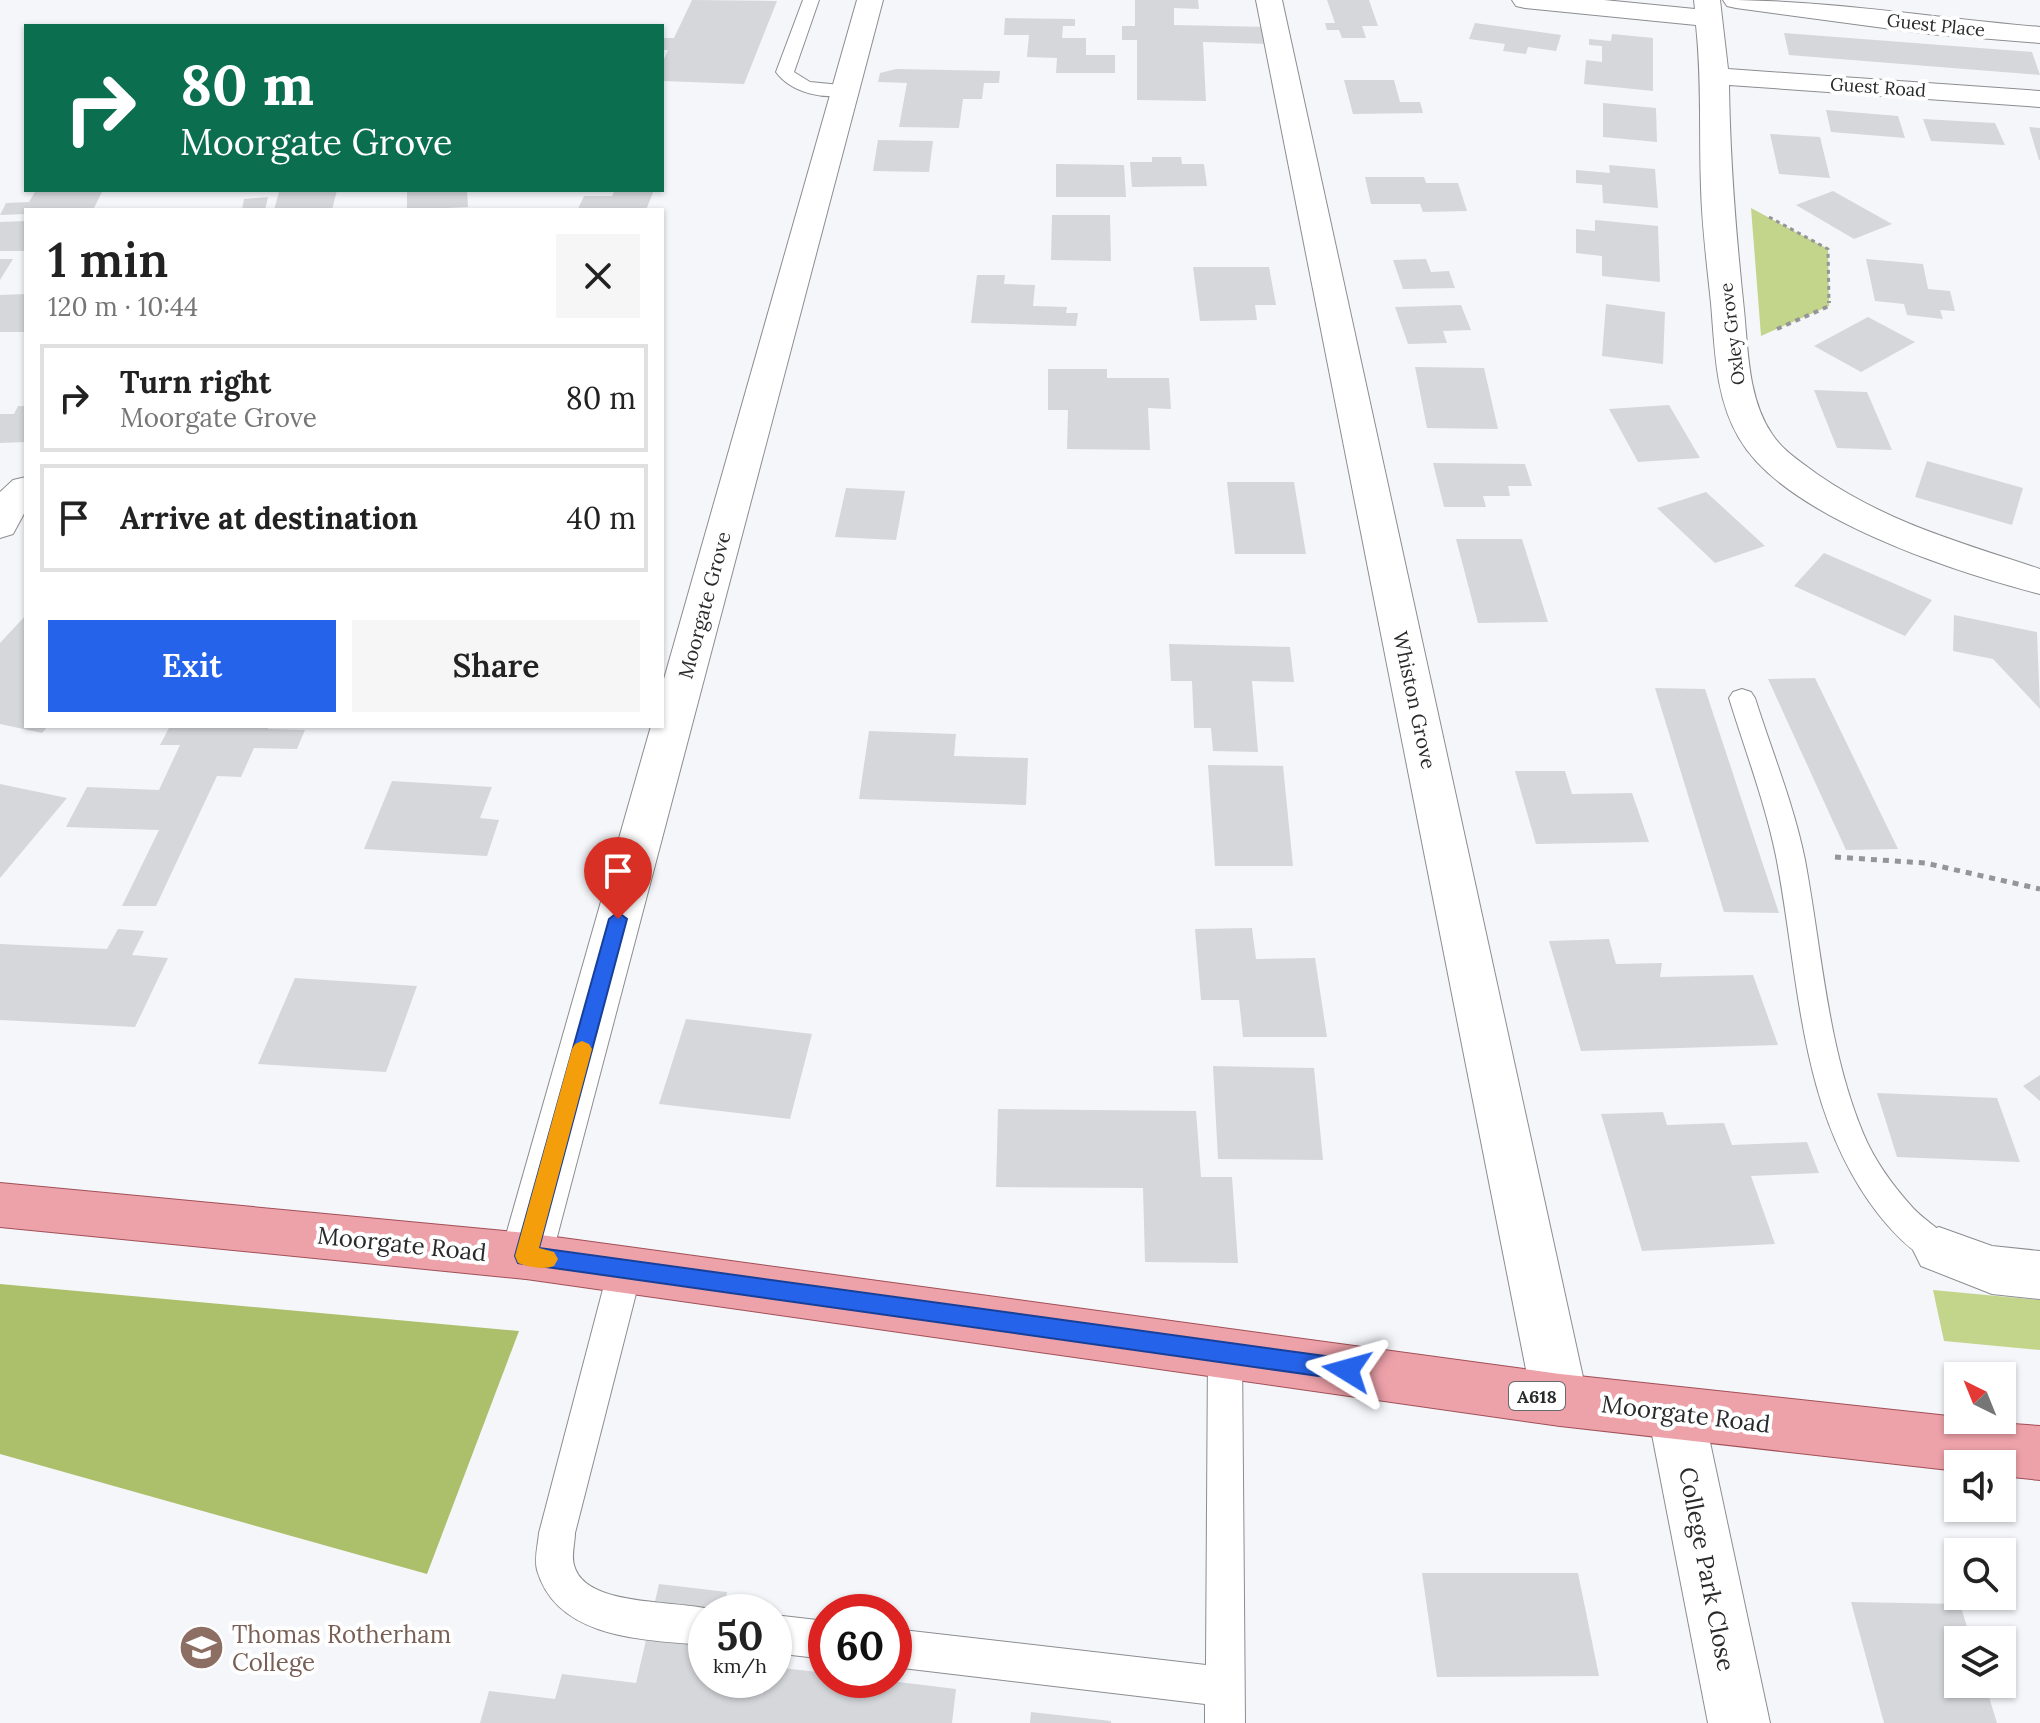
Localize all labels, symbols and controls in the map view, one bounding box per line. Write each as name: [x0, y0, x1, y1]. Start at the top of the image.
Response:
street label: Guest Place: [1886, 8, 1986, 42]
text: 80 m: [180, 49, 314, 120]
icon: right: [48, 56, 152, 160]
street label: Guest Road: [1829, 72, 1927, 102]
text: Moorgate Grove: [180, 119, 453, 165]
text: 1 min: [48, 229, 168, 290]
button: close: [556, 234, 640, 318]
street label: Oxley Grove: [1714, 281, 1750, 387]
text: 120 m · 10:44: [48, 290, 198, 323]
text: Turn right: [120, 363, 271, 401]
icon: right: [52, 376, 96, 420]
text: 80 m: [566, 379, 636, 417]
text: Moorgate Grove: [120, 401, 317, 434]
icon: arrive: [52, 496, 96, 540]
text: Arrive at destination: [120, 499, 418, 537]
text: 40 m: [566, 499, 636, 537]
street label: Moorgate Grove: [672, 528, 736, 681]
button: Exit: [48, 620, 336, 712]
button: Share: [352, 620, 640, 712]
street label: Whiston Grove: [1388, 629, 1442, 771]
pin: [584, 837, 652, 919]
icon: arrive: [596, 849, 640, 893]
street label: Moorgate Road: [316, 1220, 488, 1268]
position arrow: [1305, 1328, 1389, 1412]
north arrow: [1944, 1362, 2016, 1434]
map controls: [1944, 1362, 2016, 1698]
road number: A618: [1509, 1382, 1565, 1410]
street label: Moorgate Road: [1600, 1388, 1772, 1440]
button: sound: [1944, 1450, 2016, 1522]
street label: College Park Close: [1672, 1464, 1742, 1674]
button: search: [1944, 1538, 2016, 1610]
speed limit sign: 60: [808, 1594, 912, 1698]
text: 50: [716, 1610, 764, 1661]
place label: Thomas Rotherham College: [232, 1619, 451, 1678]
school or university icon: Thomas Rotherham College: [177, 1624, 225, 1672]
button: layers: [1944, 1626, 2016, 1698]
text: km/h: [713, 1653, 767, 1678]

